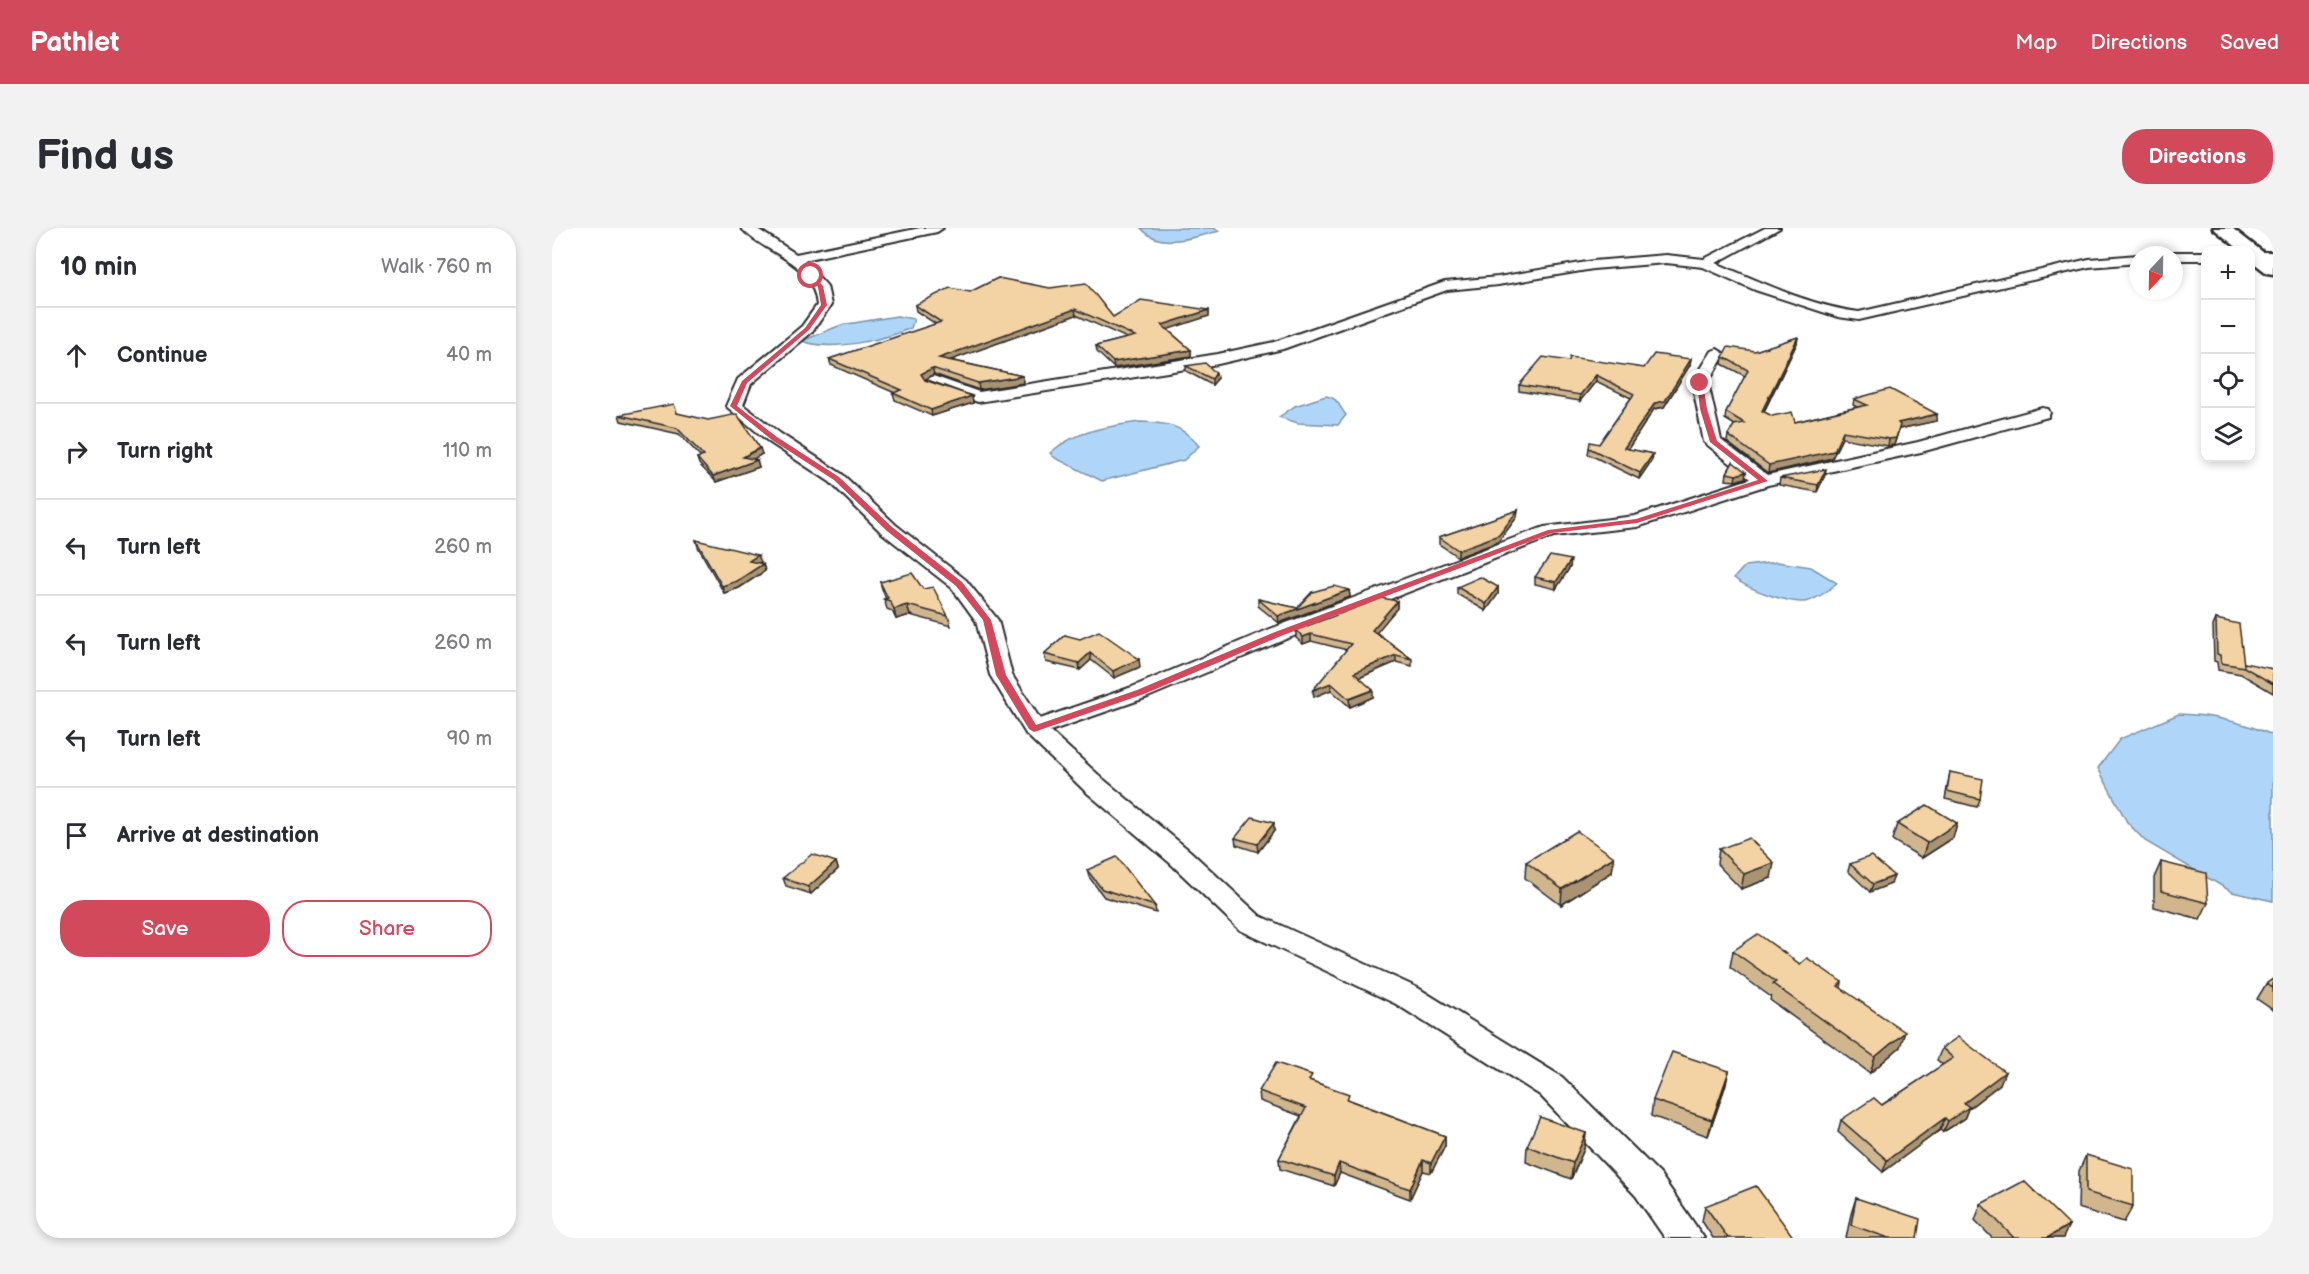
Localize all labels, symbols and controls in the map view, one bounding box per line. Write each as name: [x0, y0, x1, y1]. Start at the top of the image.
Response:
text: Pathlet: [30, 26, 119, 59]
text: Map: [2015, 30, 2058, 55]
text: Directions: [2091, 30, 2187, 55]
text: Saved: [2220, 30, 2279, 55]
button: Directions: [2122, 129, 2273, 184]
text: Find us: [36, 131, 174, 182]
north arrow: [2129, 246, 2183, 300]
map controls: [2201, 246, 2255, 462]
button: +: [2201, 246, 2255, 300]
text: 10 min: [60, 252, 137, 283]
text: Walk · 760 m: [381, 255, 492, 279]
route start: [797, 262, 823, 288]
button: −: [2201, 300, 2255, 354]
icon: ahead: [60, 339, 93, 372]
text: Continue: [117, 342, 207, 369]
text: 40 m: [446, 343, 492, 367]
button: locate: [2201, 354, 2255, 408]
route end: [1686, 369, 1712, 395]
button: layers: [2201, 408, 2255, 462]
icon: right: [60, 435, 93, 468]
text: Turn right: [117, 438, 213, 465]
text: 110 m: [443, 439, 492, 463]
icon: left: [60, 531, 93, 564]
text: Turn left: [117, 534, 201, 561]
text: 260 m: [434, 535, 492, 559]
icon: left: [60, 627, 93, 660]
text: Turn left: [117, 630, 201, 657]
text: 260 m: [434, 631, 492, 655]
icon: left: [60, 723, 93, 756]
text: Turn left: [117, 726, 201, 753]
text: 90 m: [447, 727, 492, 751]
icon: arrive: [60, 819, 93, 852]
text: Arrive at destination: [117, 822, 319, 849]
button: Save: [60, 900, 270, 957]
button: Share: [282, 900, 492, 957]

